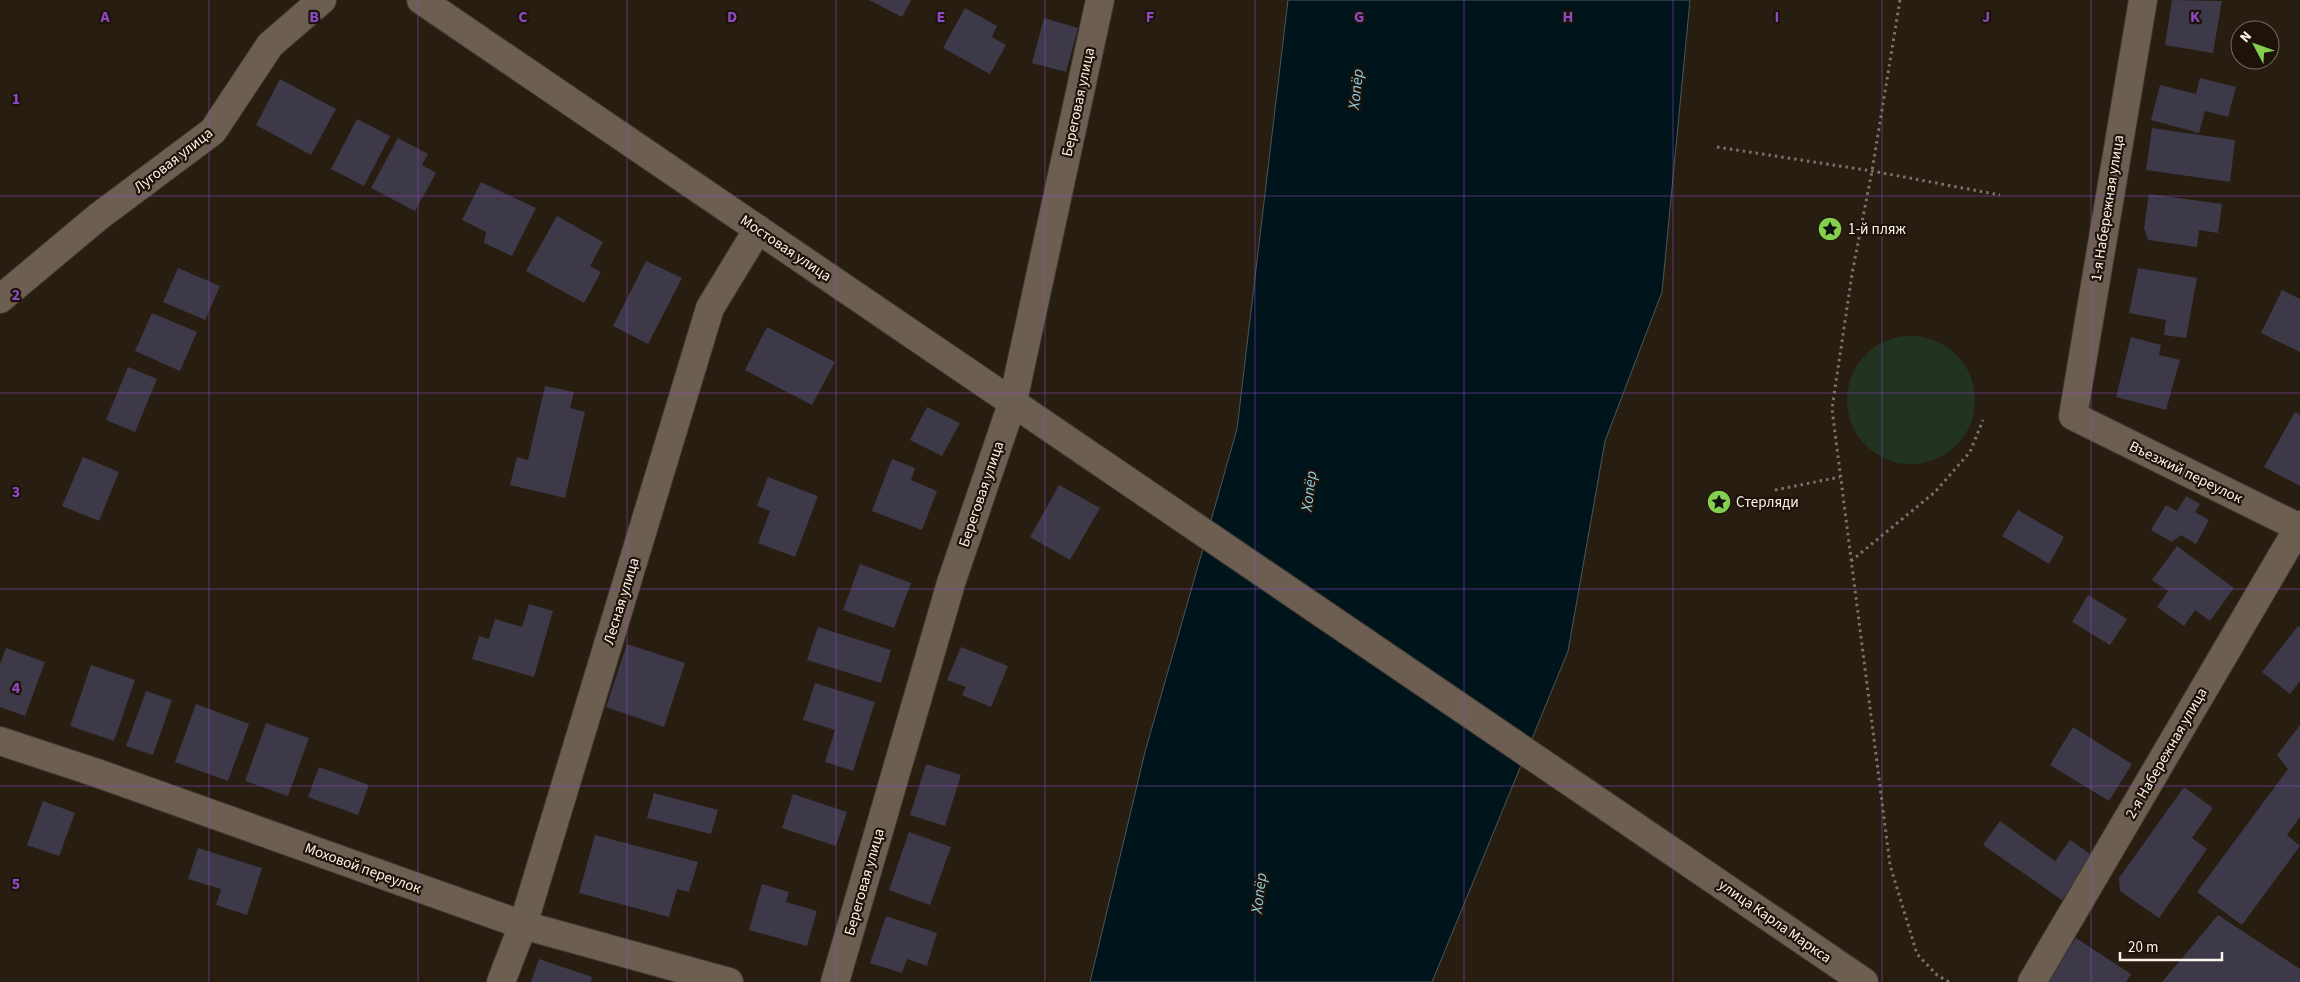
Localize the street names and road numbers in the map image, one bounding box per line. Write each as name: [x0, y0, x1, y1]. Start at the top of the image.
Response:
street label: Береговая улица: [1057, 46, 1100, 158]
street label: Луговая улица: [129, 123, 217, 198]
street label: 1-я Набережная улица: [2086, 133, 2129, 283]
street label: Мостовая улица: [736, 210, 835, 287]
street label: Въезжий переулок: [2126, 436, 2246, 509]
street label: Береговая улица: [954, 438, 1009, 550]
street label: Лесная улица: [598, 555, 645, 647]
street label: 2-я Набережная улица: [2120, 684, 2212, 822]
street label: Береговая улица: [839, 826, 890, 938]
street label: Моховой переулок: [302, 838, 425, 899]
street label: улица Карла Маркса: [1714, 874, 1835, 968]

